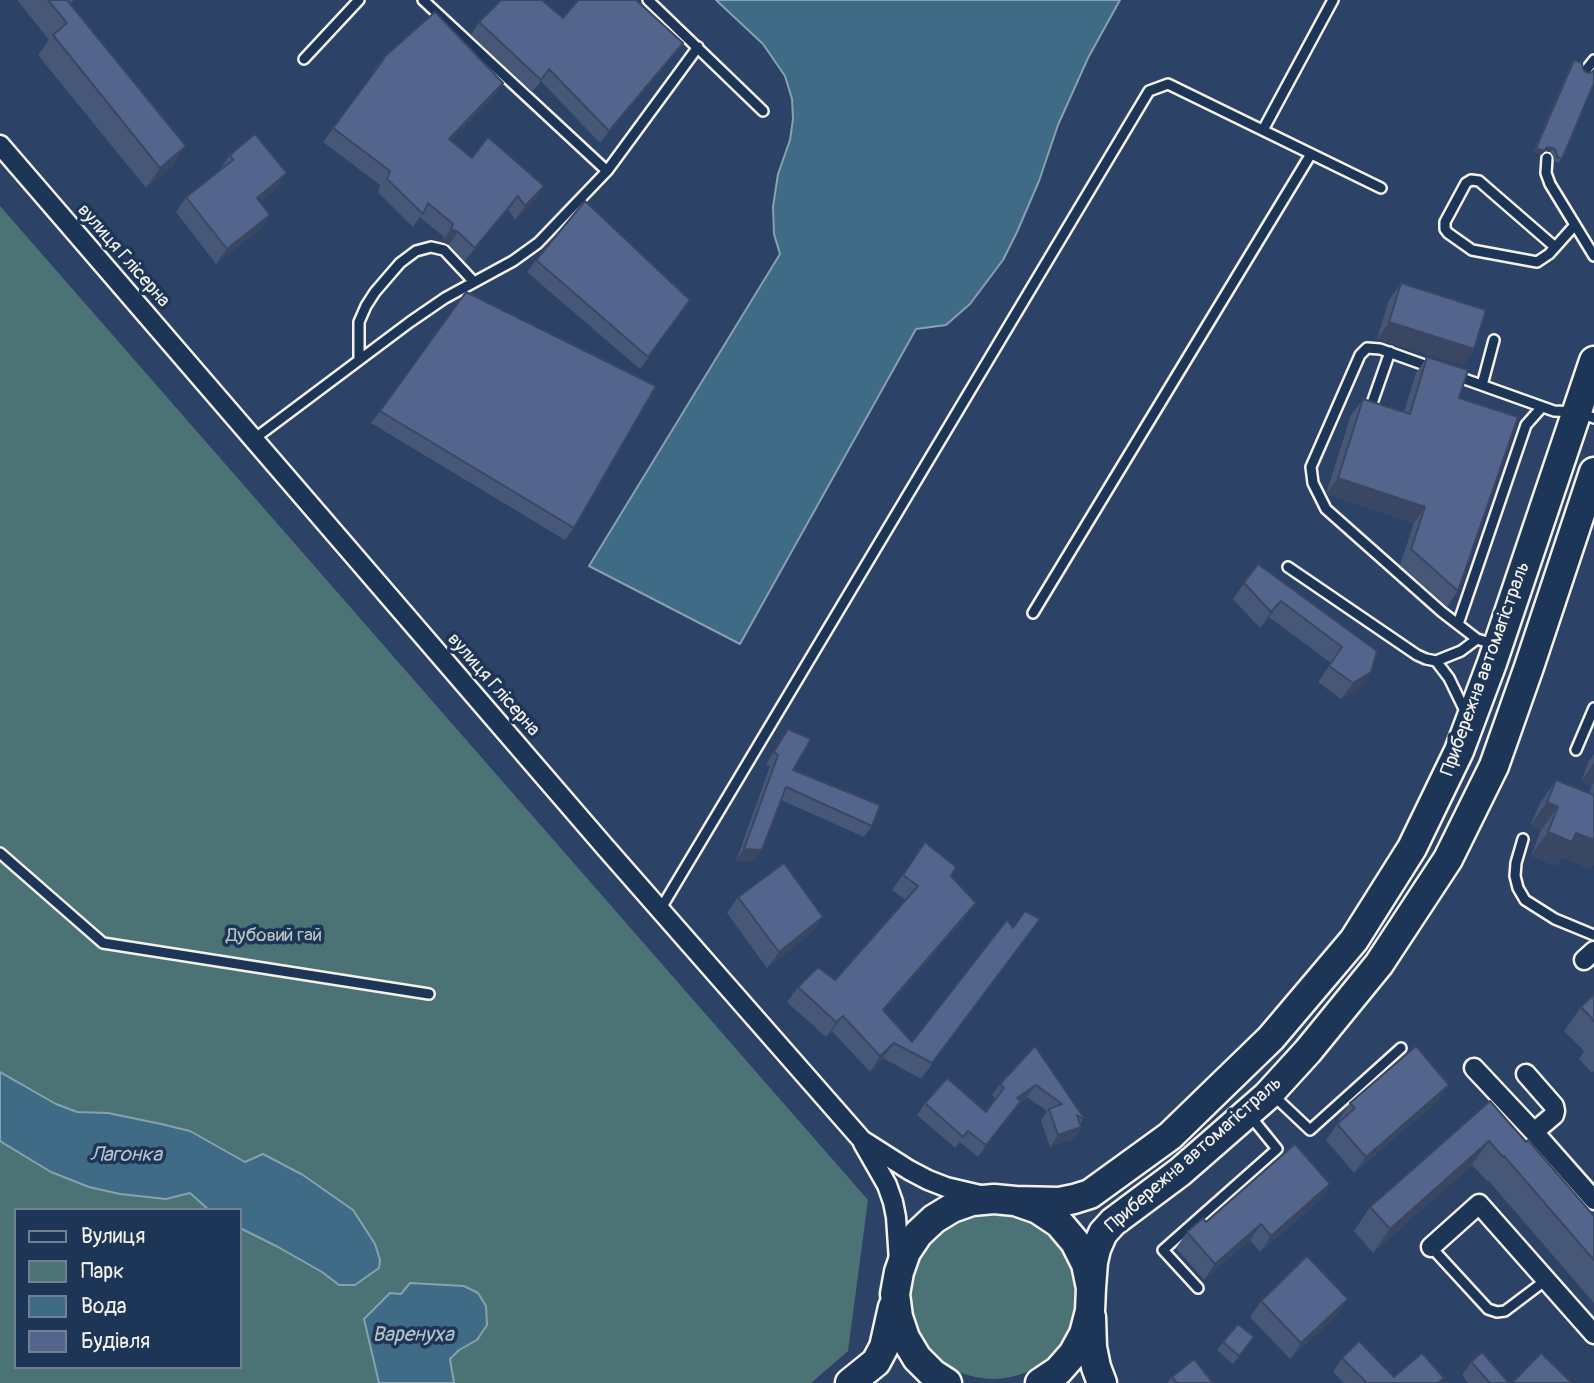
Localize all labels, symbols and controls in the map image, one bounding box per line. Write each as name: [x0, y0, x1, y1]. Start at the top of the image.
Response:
street label: вулиця Глісерна: [72, 200, 174, 312]
street label: Прибережна автомагістраль: [1437, 559, 1535, 779]
street label: вулиця Глісерна: [442, 629, 544, 741]
park label: Дубовий гай: [226, 925, 322, 947]
street label: Прибережна автомагістраль: [1101, 1072, 1287, 1238]
water label: Лагонка: [90, 1143, 162, 1169]
legend: [14, 1208, 242, 1369]
text: Вулиця: [81, 1223, 145, 1250]
text: Парк: [81, 1258, 124, 1285]
text: Вода: [81, 1293, 127, 1320]
water label: Варенуха: [372, 1323, 454, 1349]
text: Будівля: [81, 1328, 150, 1355]

